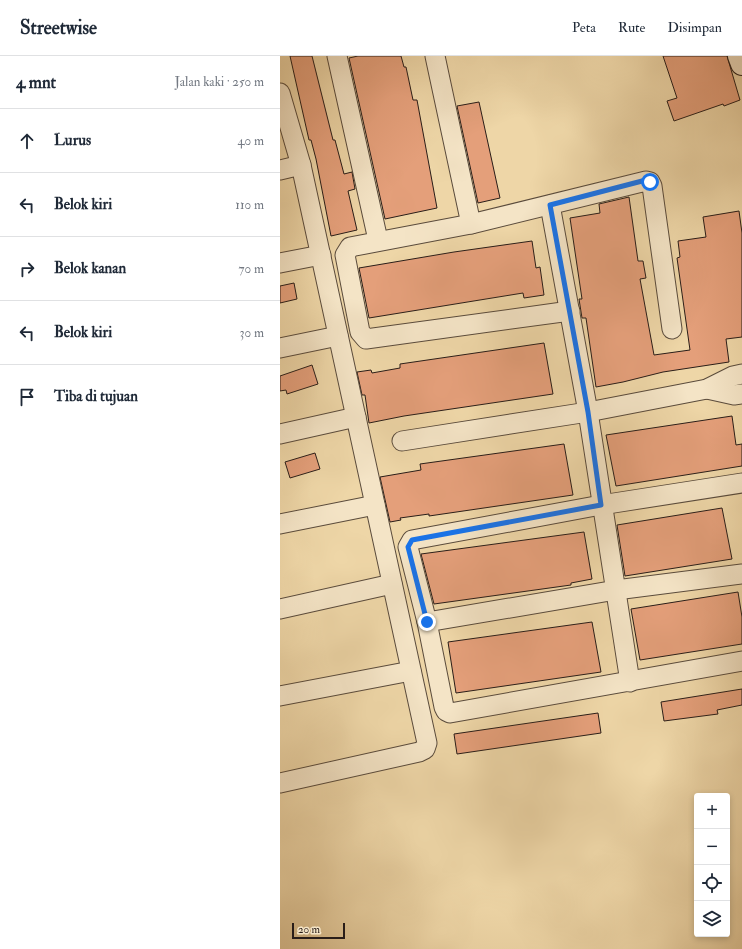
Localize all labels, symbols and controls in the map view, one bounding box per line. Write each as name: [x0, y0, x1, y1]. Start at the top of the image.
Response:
text: Streetwise: [20, 16, 97, 40]
text: Peta: [572, 19, 596, 36]
text: Rute: [618, 19, 645, 36]
text: Disimpan: [667, 19, 722, 36]
text: 4 mnt: [16, 72, 56, 93]
text: Jalan kaki · 250 m: [175, 74, 264, 90]
icon: ahead: [16, 130, 38, 152]
text: Lurus: [54, 131, 91, 150]
text: 40 m: [238, 133, 264, 149]
route start: [641, 173, 659, 191]
icon: left: [16, 194, 38, 216]
text: Belok kiri: [54, 195, 112, 214]
text: 110 m: [235, 197, 264, 213]
icon: right: [16, 258, 38, 280]
text: Belok kanan: [54, 259, 126, 278]
text: 70 m: [239, 261, 264, 277]
icon: left: [16, 322, 38, 344]
text: Belok kiri: [54, 323, 112, 342]
text: 30 m: [240, 325, 264, 341]
icon: arrive: [16, 386, 38, 408]
text: Tiba di tujuan: [54, 387, 138, 406]
route end: [418, 613, 436, 631]
map controls: [694, 793, 730, 937]
button: +: [694, 793, 730, 829]
button: −: [694, 829, 730, 865]
button: locate: [694, 865, 730, 901]
button: layers: [694, 901, 730, 937]
scale bar: [292, 921, 345, 940]
text: 20 m: [298, 923, 320, 936]

